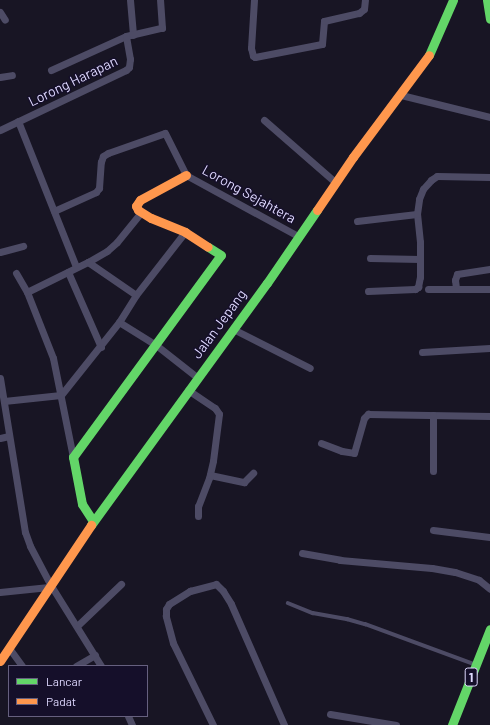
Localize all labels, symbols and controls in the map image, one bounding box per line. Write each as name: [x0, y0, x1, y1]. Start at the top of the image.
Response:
street label: Lorong Harapan: [26, 52, 120, 110]
street label: Lorong Sejahtera: [199, 161, 299, 227]
street label: Jalan Jepang: [188, 286, 250, 362]
legend: [8, 665, 148, 717]
road number: 1: [464, 666, 478, 688]
text: Lancar: [46, 674, 82, 688]
text: Padat: [46, 694, 76, 708]

